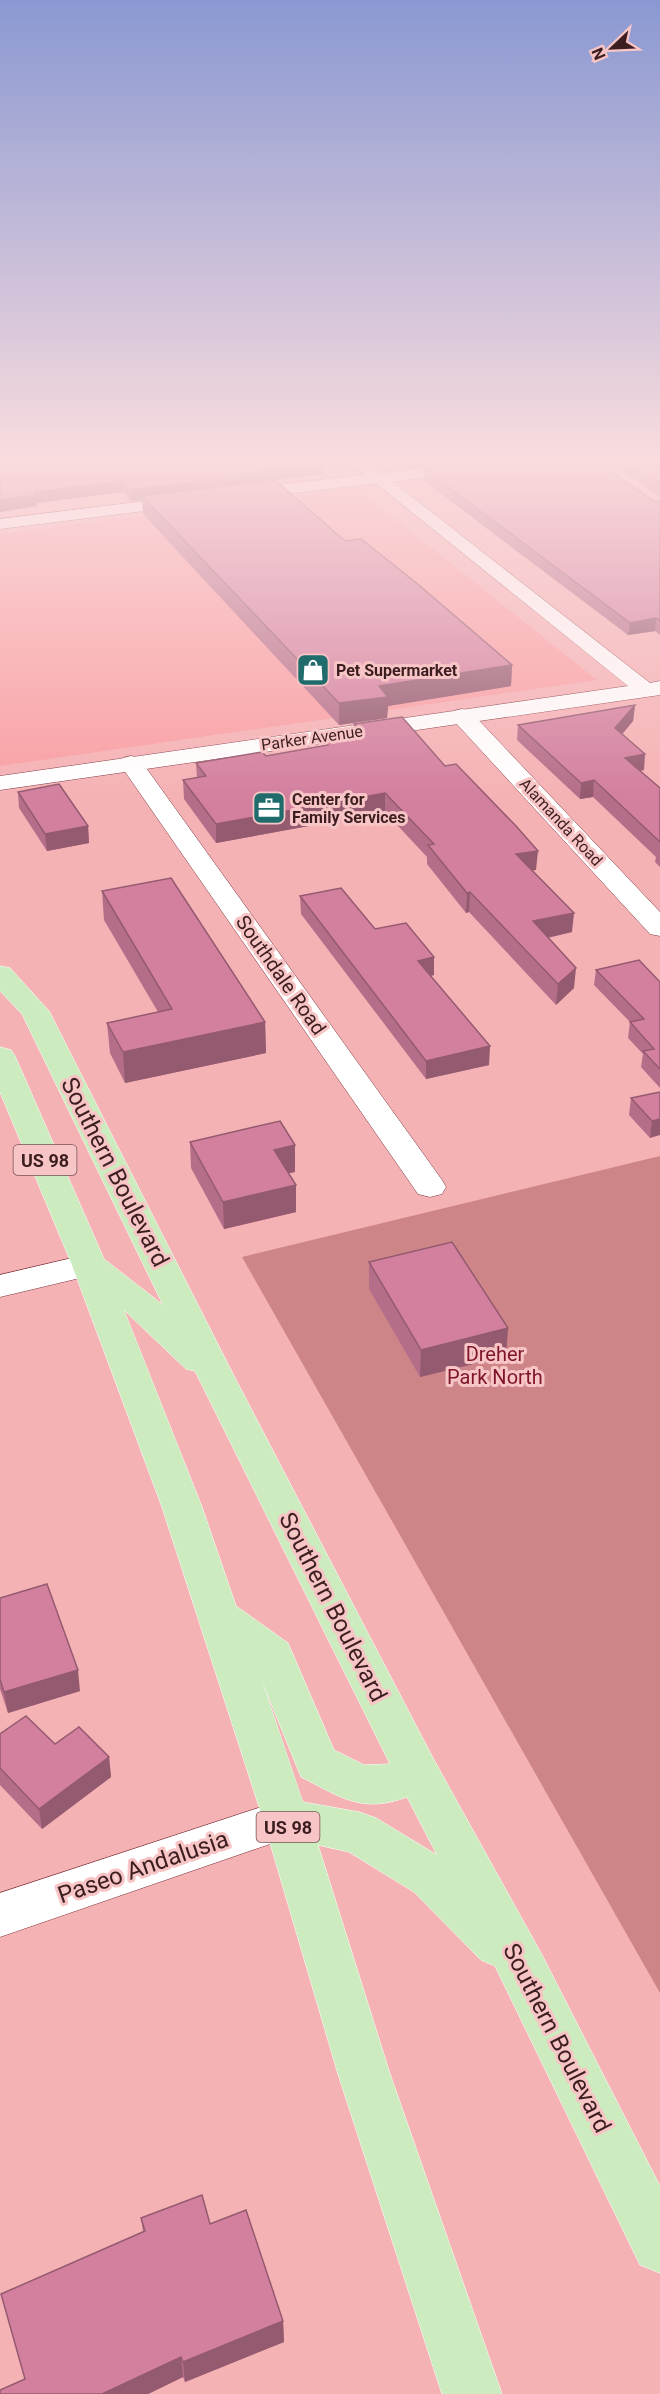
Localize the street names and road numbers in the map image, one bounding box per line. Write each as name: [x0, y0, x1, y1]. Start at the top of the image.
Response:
street label: Parker Avenue: [260, 721, 364, 755]
street label: Alamanda Road: [516, 774, 606, 870]
street label: Southdale Road: [231, 911, 331, 1039]
street label: Southern Boulevard: [55, 1073, 175, 1271]
road number: US 98: [14, 1145, 76, 1175]
street label: Southern Boulevard: [273, 1508, 393, 1706]
road number: US 98: [256, 1812, 320, 1842]
street label: Paseo Andalusia: [54, 1825, 232, 1909]
street label: Southern Boulevard: [497, 1939, 617, 2137]

